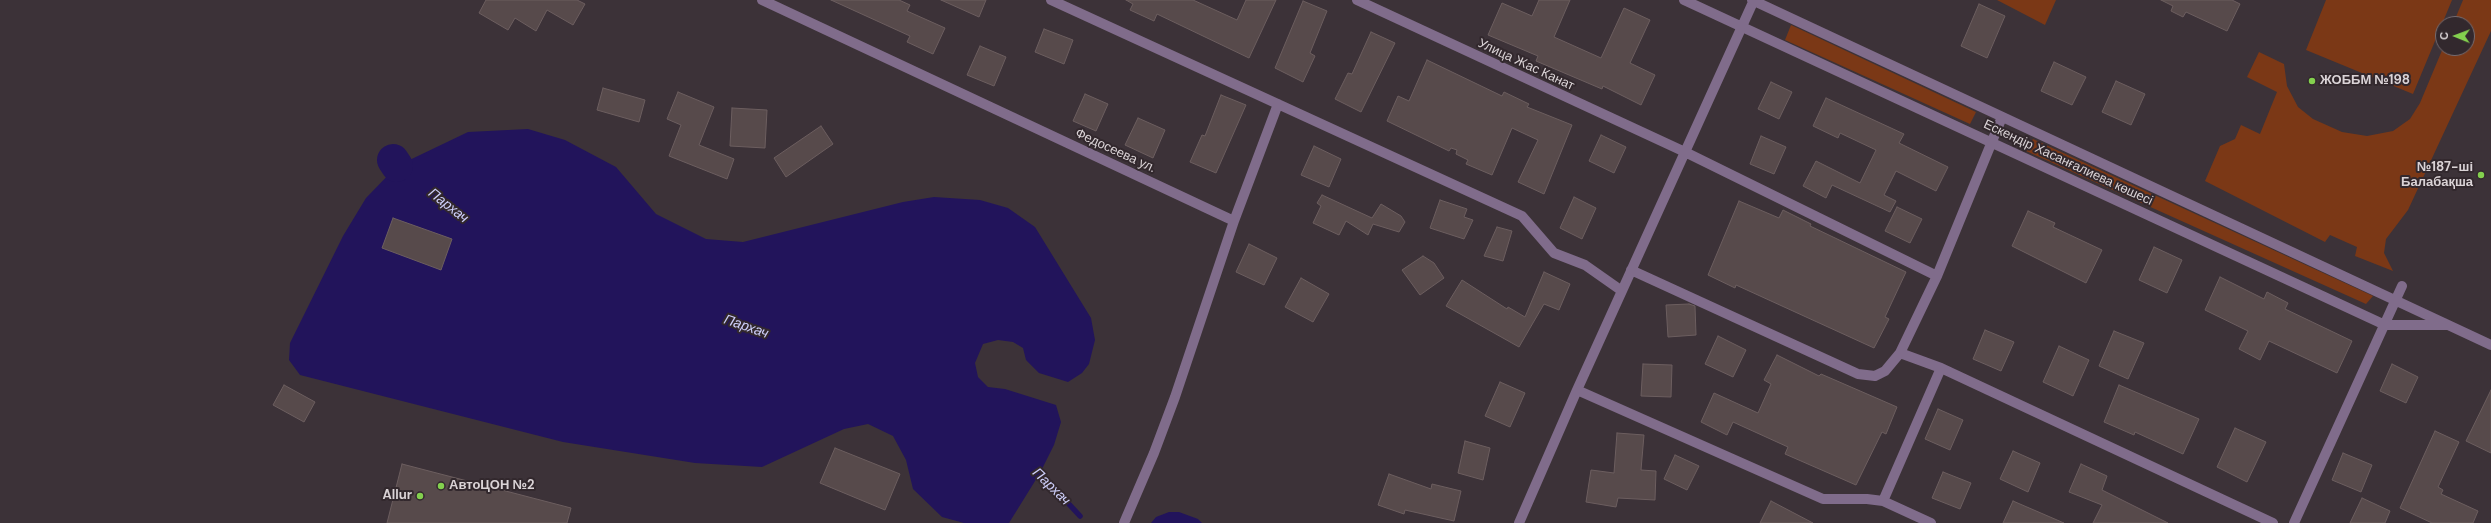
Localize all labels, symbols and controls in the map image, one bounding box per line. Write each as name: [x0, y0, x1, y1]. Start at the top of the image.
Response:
north arrow: [2435, 16, 2475, 56]
text: С: [2437, 32, 2451, 40]
street label: Улица Жас Канат: [1475, 36, 1577, 94]
place label: ЖОББМ №198: [2320, 73, 2410, 89]
marker: ЖОББМ №198: [2307, 76, 2317, 86]
street label: Ескендір Хасанғалиева көшесі: [1981, 117, 2155, 209]
street label: Федосеева ул.: [1073, 126, 1157, 176]
place label: №187-ші Балабақша: [2401, 160, 2473, 191]
marker: №187-ші Балабақша: [2476, 170, 2486, 180]
water label: Пархач: [425, 185, 471, 227]
water label: Пархач: [721, 312, 771, 342]
water label: Пархач: [1029, 465, 1073, 509]
place label: АвтоЦОН №2: [449, 478, 534, 494]
marker: АвтоЦОН №2: [436, 481, 446, 491]
place label: Allur: [383, 488, 412, 504]
marker: Allur: [415, 491, 425, 501]

